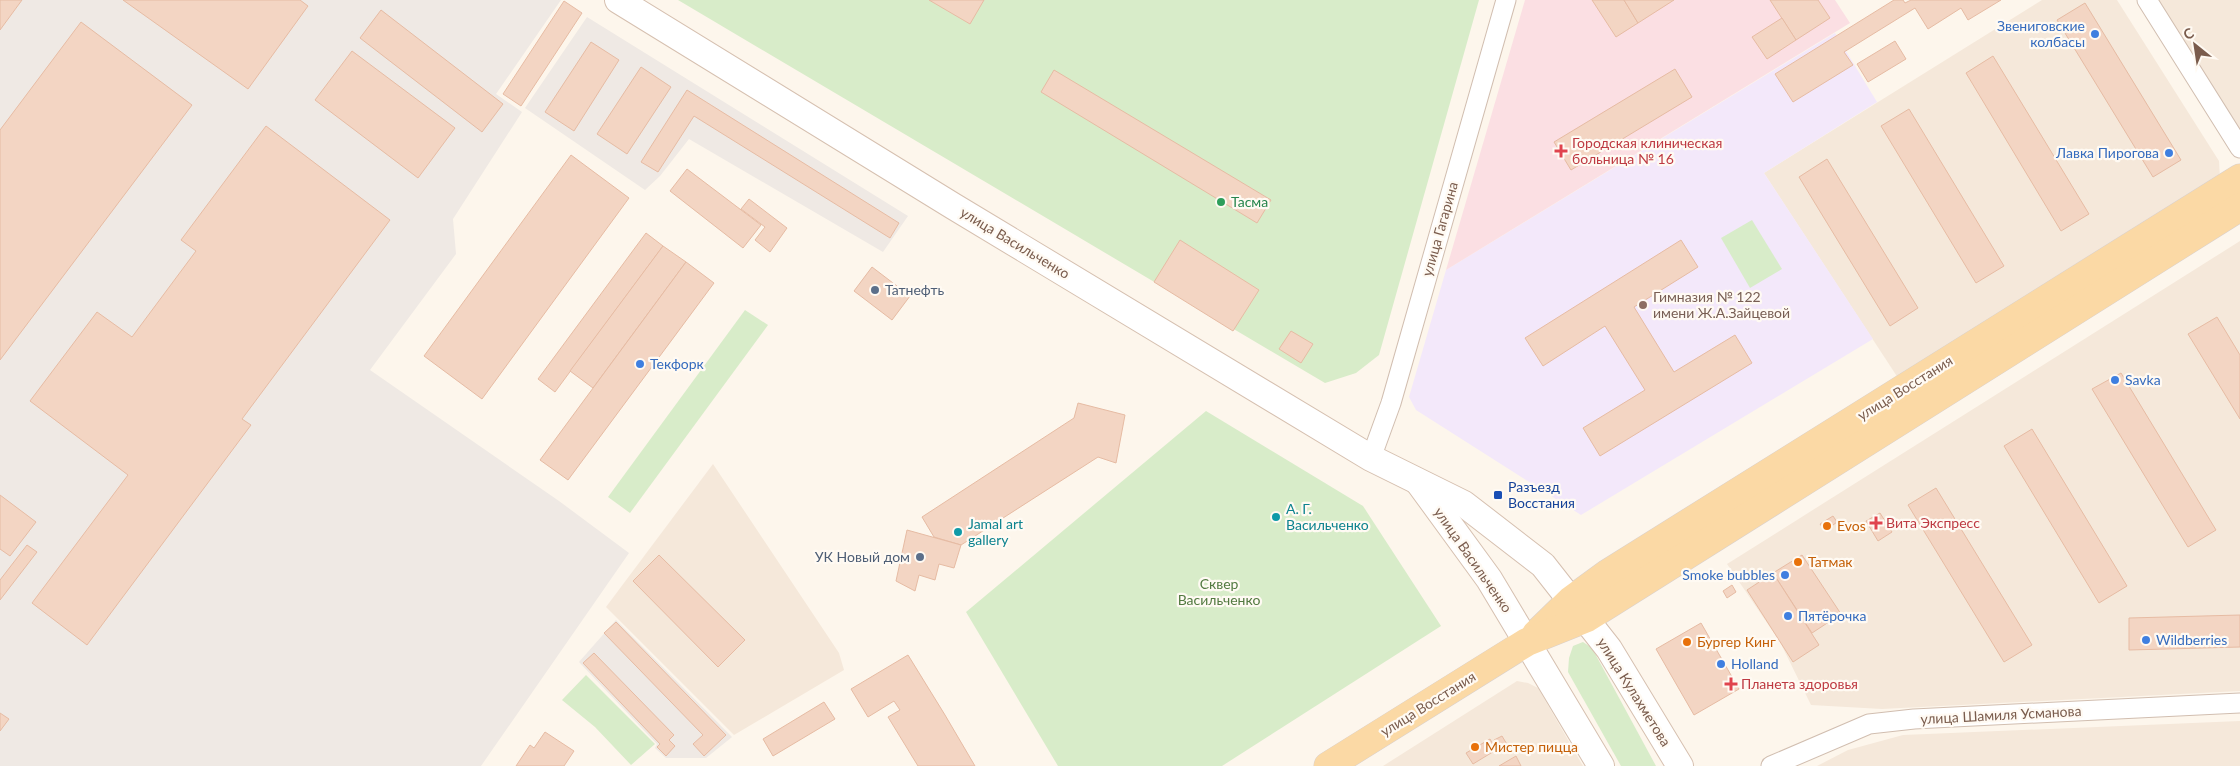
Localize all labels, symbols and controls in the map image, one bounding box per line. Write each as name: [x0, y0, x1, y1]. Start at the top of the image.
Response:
place label: Звениговские колбасы: [1997, 17, 2085, 50]
north arrow: [2170, 20, 2220, 70]
text: С: [2180, 23, 2197, 43]
marker: Звениговские колбасы: [2089, 28, 2101, 40]
place label: Городская клиническая больница № 16: [1572, 134, 1722, 167]
marker: Городская клиническая больница № 16: [1554, 144, 1568, 158]
place label: Лавка Пирогова: [2055, 144, 2159, 161]
marker: Лавка Пирогова: [2163, 147, 2175, 159]
street label: улица Гагарина: [1418, 180, 1461, 278]
place label: Тасма: [1231, 193, 1268, 210]
marker: Тасма: [1215, 196, 1227, 208]
street label: улица Васильченко: [958, 203, 1073, 282]
place label: Татнефть: [885, 281, 944, 298]
marker: Татнефть: [869, 284, 881, 296]
place label: Гимназия № 122 имени Ж.А.Зайцевой: [1653, 288, 1790, 321]
marker: Гимназия № 122 имени Ж.А.Зайцевой: [1637, 299, 1649, 311]
street label: улица Восстания: [1854, 352, 1955, 424]
place label: Текфорк: [650, 355, 705, 372]
marker: Текфорк: [634, 358, 646, 370]
place label: Savka: [2125, 371, 2161, 388]
marker: Savka: [2109, 374, 2121, 386]
place label: Разъезд Восстания: [1508, 478, 1575, 511]
marker: Разъезд Восстания: [1492, 489, 1504, 501]
place label: А. Г. Васильченко: [1286, 500, 1369, 533]
street label: улица Васильченко: [1431, 504, 1516, 616]
marker: А. Г. Васильченко: [1270, 511, 1282, 523]
place label: Вита Экспресс: [1886, 514, 1980, 531]
place label: Jamal art gallery: [968, 515, 1023, 548]
place label: Evos: [1837, 517, 1866, 534]
marker: Вита Экспресс: [1870, 517, 1882, 529]
marker: Evos: [1821, 520, 1833, 532]
marker: Jamal art gallery: [952, 526, 964, 538]
place label: УК Новый дом: [815, 548, 910, 565]
marker: УК Новый дом: [914, 551, 926, 563]
place label: Татмак: [1808, 553, 1853, 570]
marker: Татмак: [1792, 556, 1804, 568]
place label: Smoke bubbles: [1682, 566, 1775, 583]
marker: Smoke bubbles: [1779, 569, 1791, 581]
park label: Сквер Васильченко: [1178, 575, 1260, 608]
place label: Пятёрочка: [1798, 607, 1866, 624]
marker: Пятёрочка: [1782, 610, 1794, 622]
place label: Wildberries: [2156, 631, 2227, 648]
place label: Бургер Кинг: [1697, 633, 1776, 650]
street label: улица Кулахметова: [1594, 634, 1675, 749]
marker: Wildberries: [2140, 634, 2152, 646]
marker: Бургер Кинг: [1681, 636, 1693, 648]
place label: Holland: [1731, 655, 1779, 672]
marker: Holland: [1715, 658, 1727, 670]
street label: улица Восстания: [1377, 668, 1478, 740]
place label: Планета здоровья: [1741, 675, 1858, 692]
marker: Планета здоровья: [1725, 678, 1737, 690]
street label: улица Шамиля Усманова: [1920, 702, 2082, 727]
place label: Мистер пицца: [1485, 738, 1578, 755]
marker: Мистер пицца: [1469, 741, 1481, 753]

